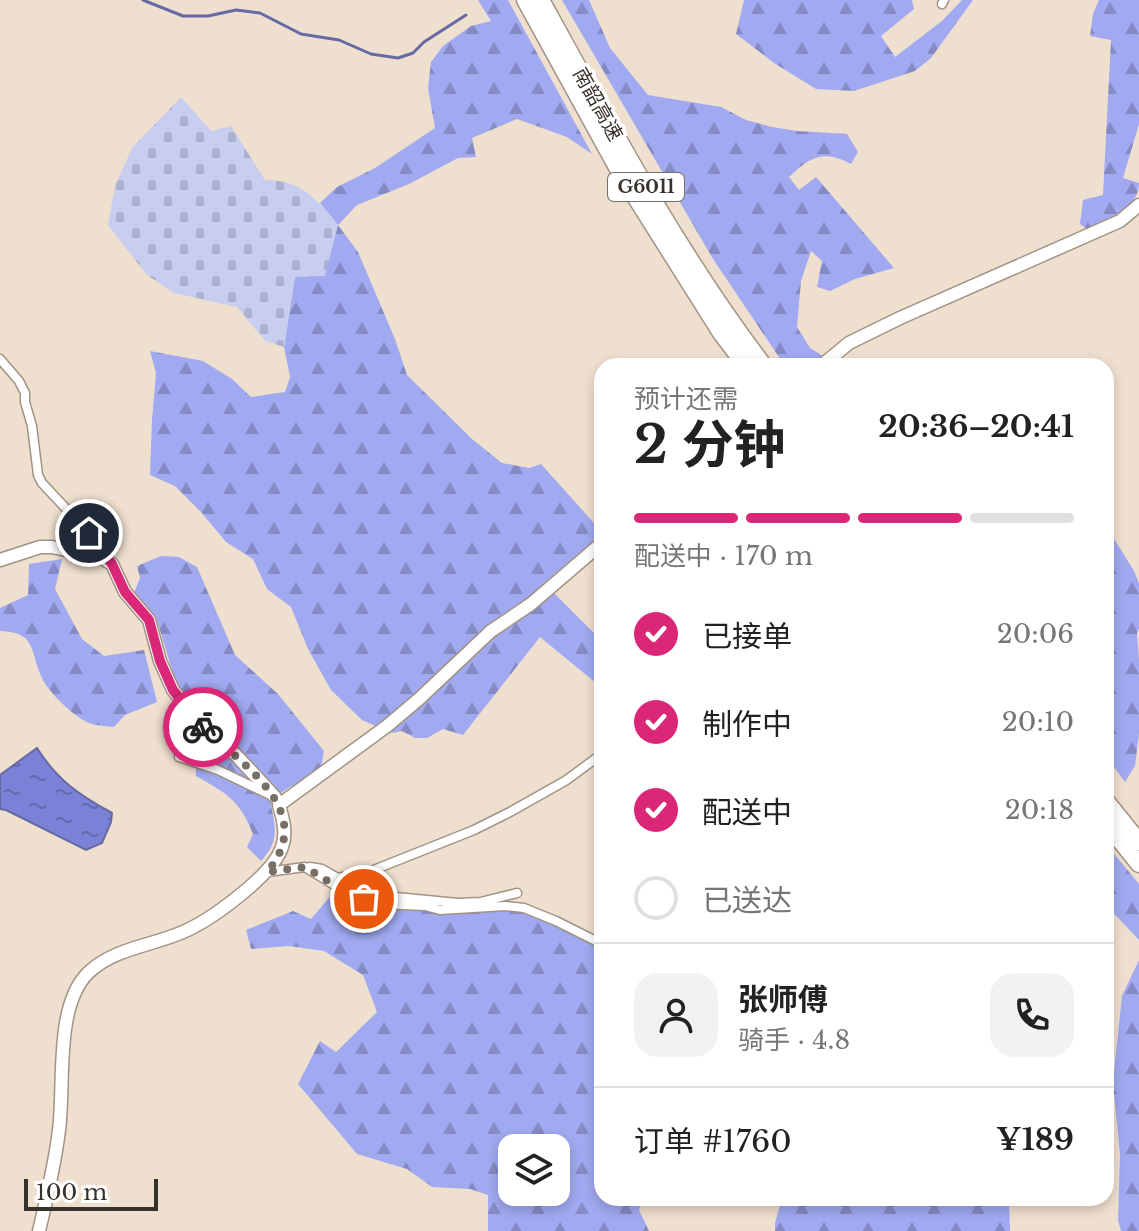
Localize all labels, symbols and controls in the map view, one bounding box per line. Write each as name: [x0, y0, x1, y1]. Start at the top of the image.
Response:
street label: 南韶高速: [568, 63, 628, 145]
road number: G6011: [608, 173, 684, 201]
text: 预计还需: [634, 383, 738, 415]
text: 20:36–20:41: [878, 408, 1074, 445]
text: 2 分钟: [634, 413, 786, 477]
pin: [55, 499, 123, 567]
icon: home: [67, 511, 111, 555]
text: 配送中 · 170 m: [634, 540, 813, 572]
icon: check: [634, 612, 678, 656]
text: 已接单: [702, 618, 792, 655]
text: 20:06: [997, 618, 1074, 650]
courier: [163, 687, 243, 767]
icon: check: [634, 700, 678, 744]
icon: bike: [181, 705, 225, 749]
text: 制作中: [702, 706, 792, 743]
text: 20:10: [1002, 706, 1074, 738]
icon: check: [634, 788, 678, 832]
text: 配送中: [702, 794, 792, 831]
text: 20:18: [1005, 794, 1074, 826]
pin: [330, 865, 398, 933]
icon: bag: [342, 877, 386, 921]
text: 已送达: [702, 882, 792, 919]
button: person: [634, 973, 718, 1057]
button: phone: [990, 973, 1074, 1057]
text: 张师傅: [738, 981, 828, 1018]
text: 骑手 · 4.8: [738, 1024, 850, 1056]
text: ¥189: [996, 1121, 1074, 1158]
text: 订单 #1760: [634, 1123, 792, 1160]
map controls: [498, 1134, 570, 1206]
button: layers: [498, 1134, 570, 1206]
scale bar: [24, 1175, 158, 1211]
text: 100 m: [36, 1179, 107, 1206]

